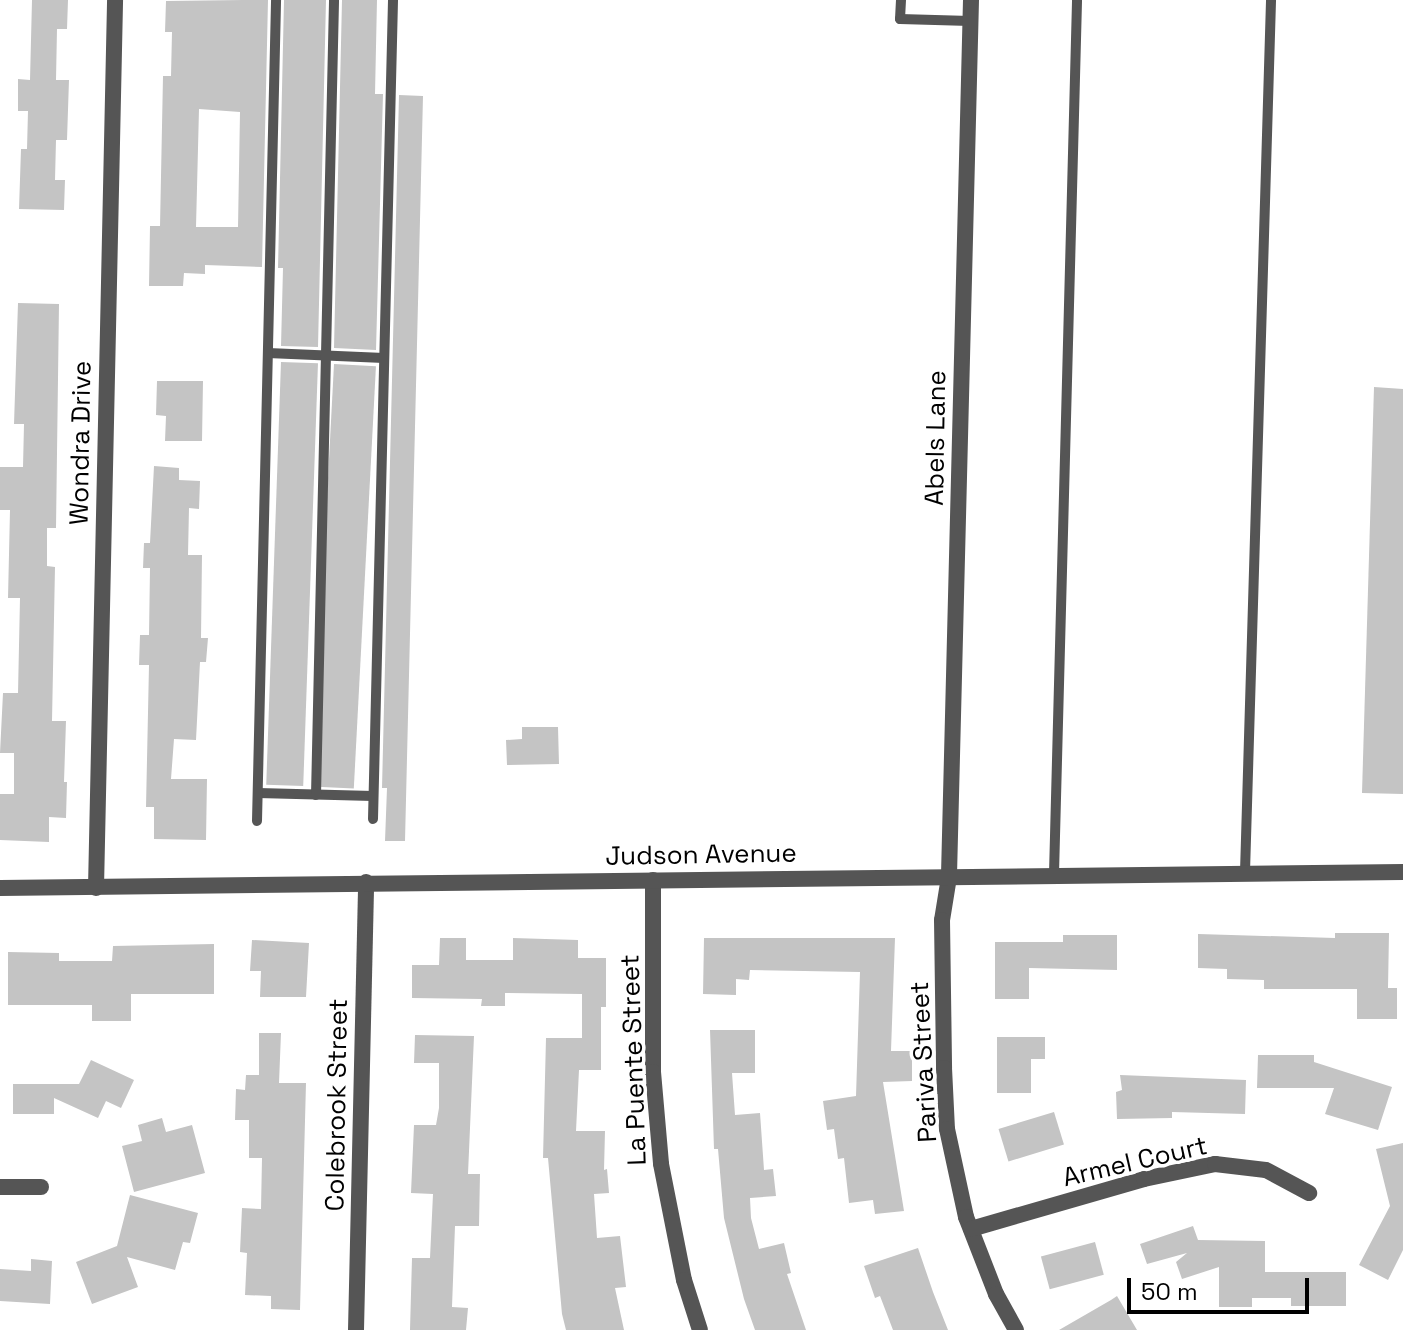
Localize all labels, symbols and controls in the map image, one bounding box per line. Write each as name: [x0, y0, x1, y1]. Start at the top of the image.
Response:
street label: Wondra Drive: [64, 361, 98, 525]
street label: Abels Lane: [919, 370, 953, 506]
street label: Judson Avenue: [605, 838, 797, 872]
street label: La Puente Street: [615, 954, 653, 1166]
street label: Pariva Street: [904, 981, 944, 1143]
street label: Colebrook Street: [320, 998, 354, 1212]
street label: Armel Court: [1060, 1130, 1210, 1194]
scale bar: [1131, 1262, 1313, 1312]
text: 50 m: [1141, 1276, 1198, 1307]

